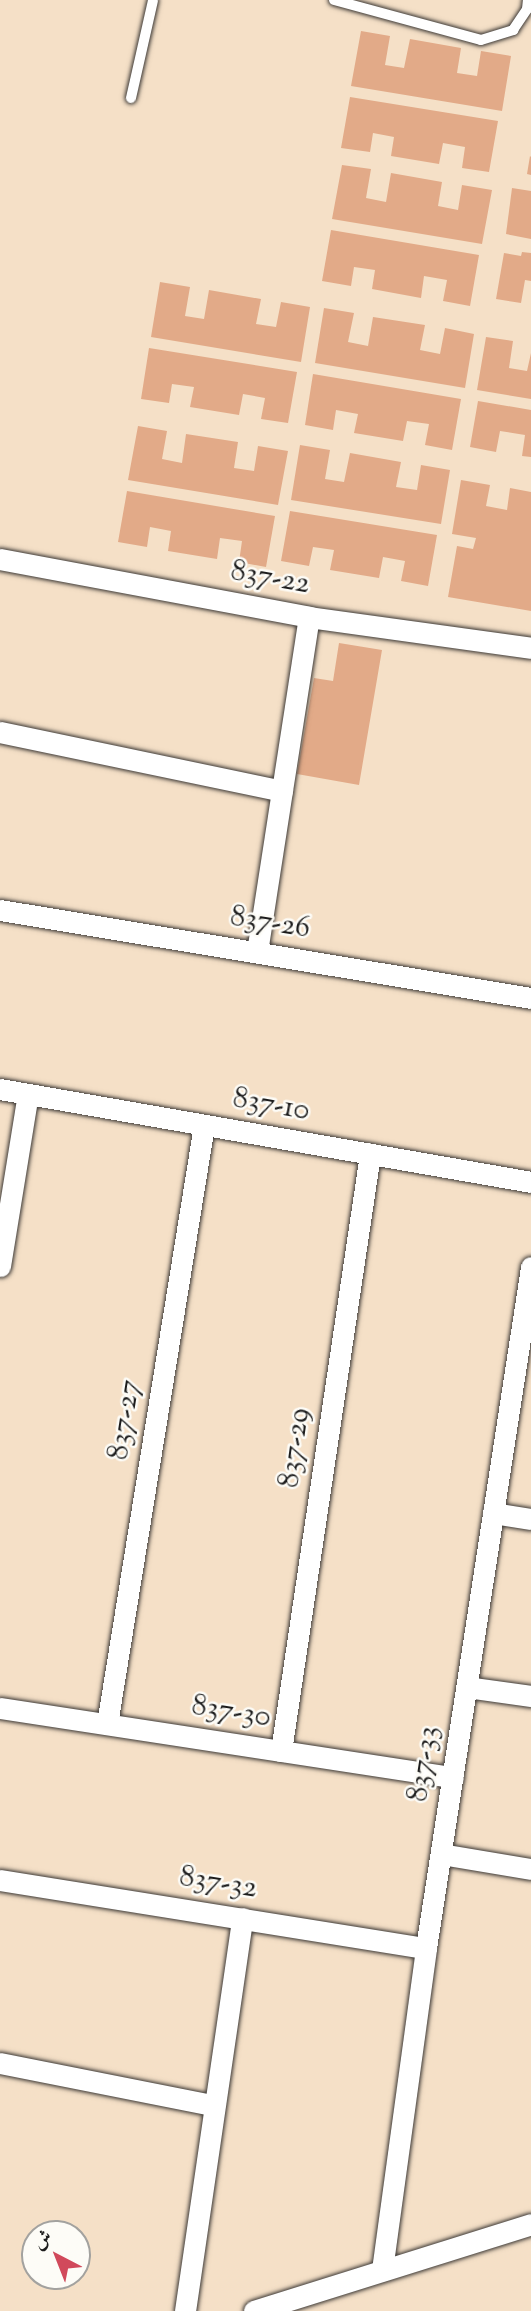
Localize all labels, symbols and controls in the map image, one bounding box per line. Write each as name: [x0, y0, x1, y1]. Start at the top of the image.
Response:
street label: 837-22: [228, 554, 312, 604]
street label: 837-26: [227, 900, 313, 948]
street label: 837-10: [230, 1082, 312, 1130]
street label: 837-27: [102, 1377, 150, 1463]
street label: 837-29: [273, 1406, 319, 1490]
street label: 837-30: [189, 1689, 273, 1737]
street label: 837-33: [401, 1724, 449, 1804]
street label: 837-32: [177, 1860, 259, 1908]
north arrow: [21, 2220, 91, 2290]
text: ش: [27, 2224, 59, 2257]

